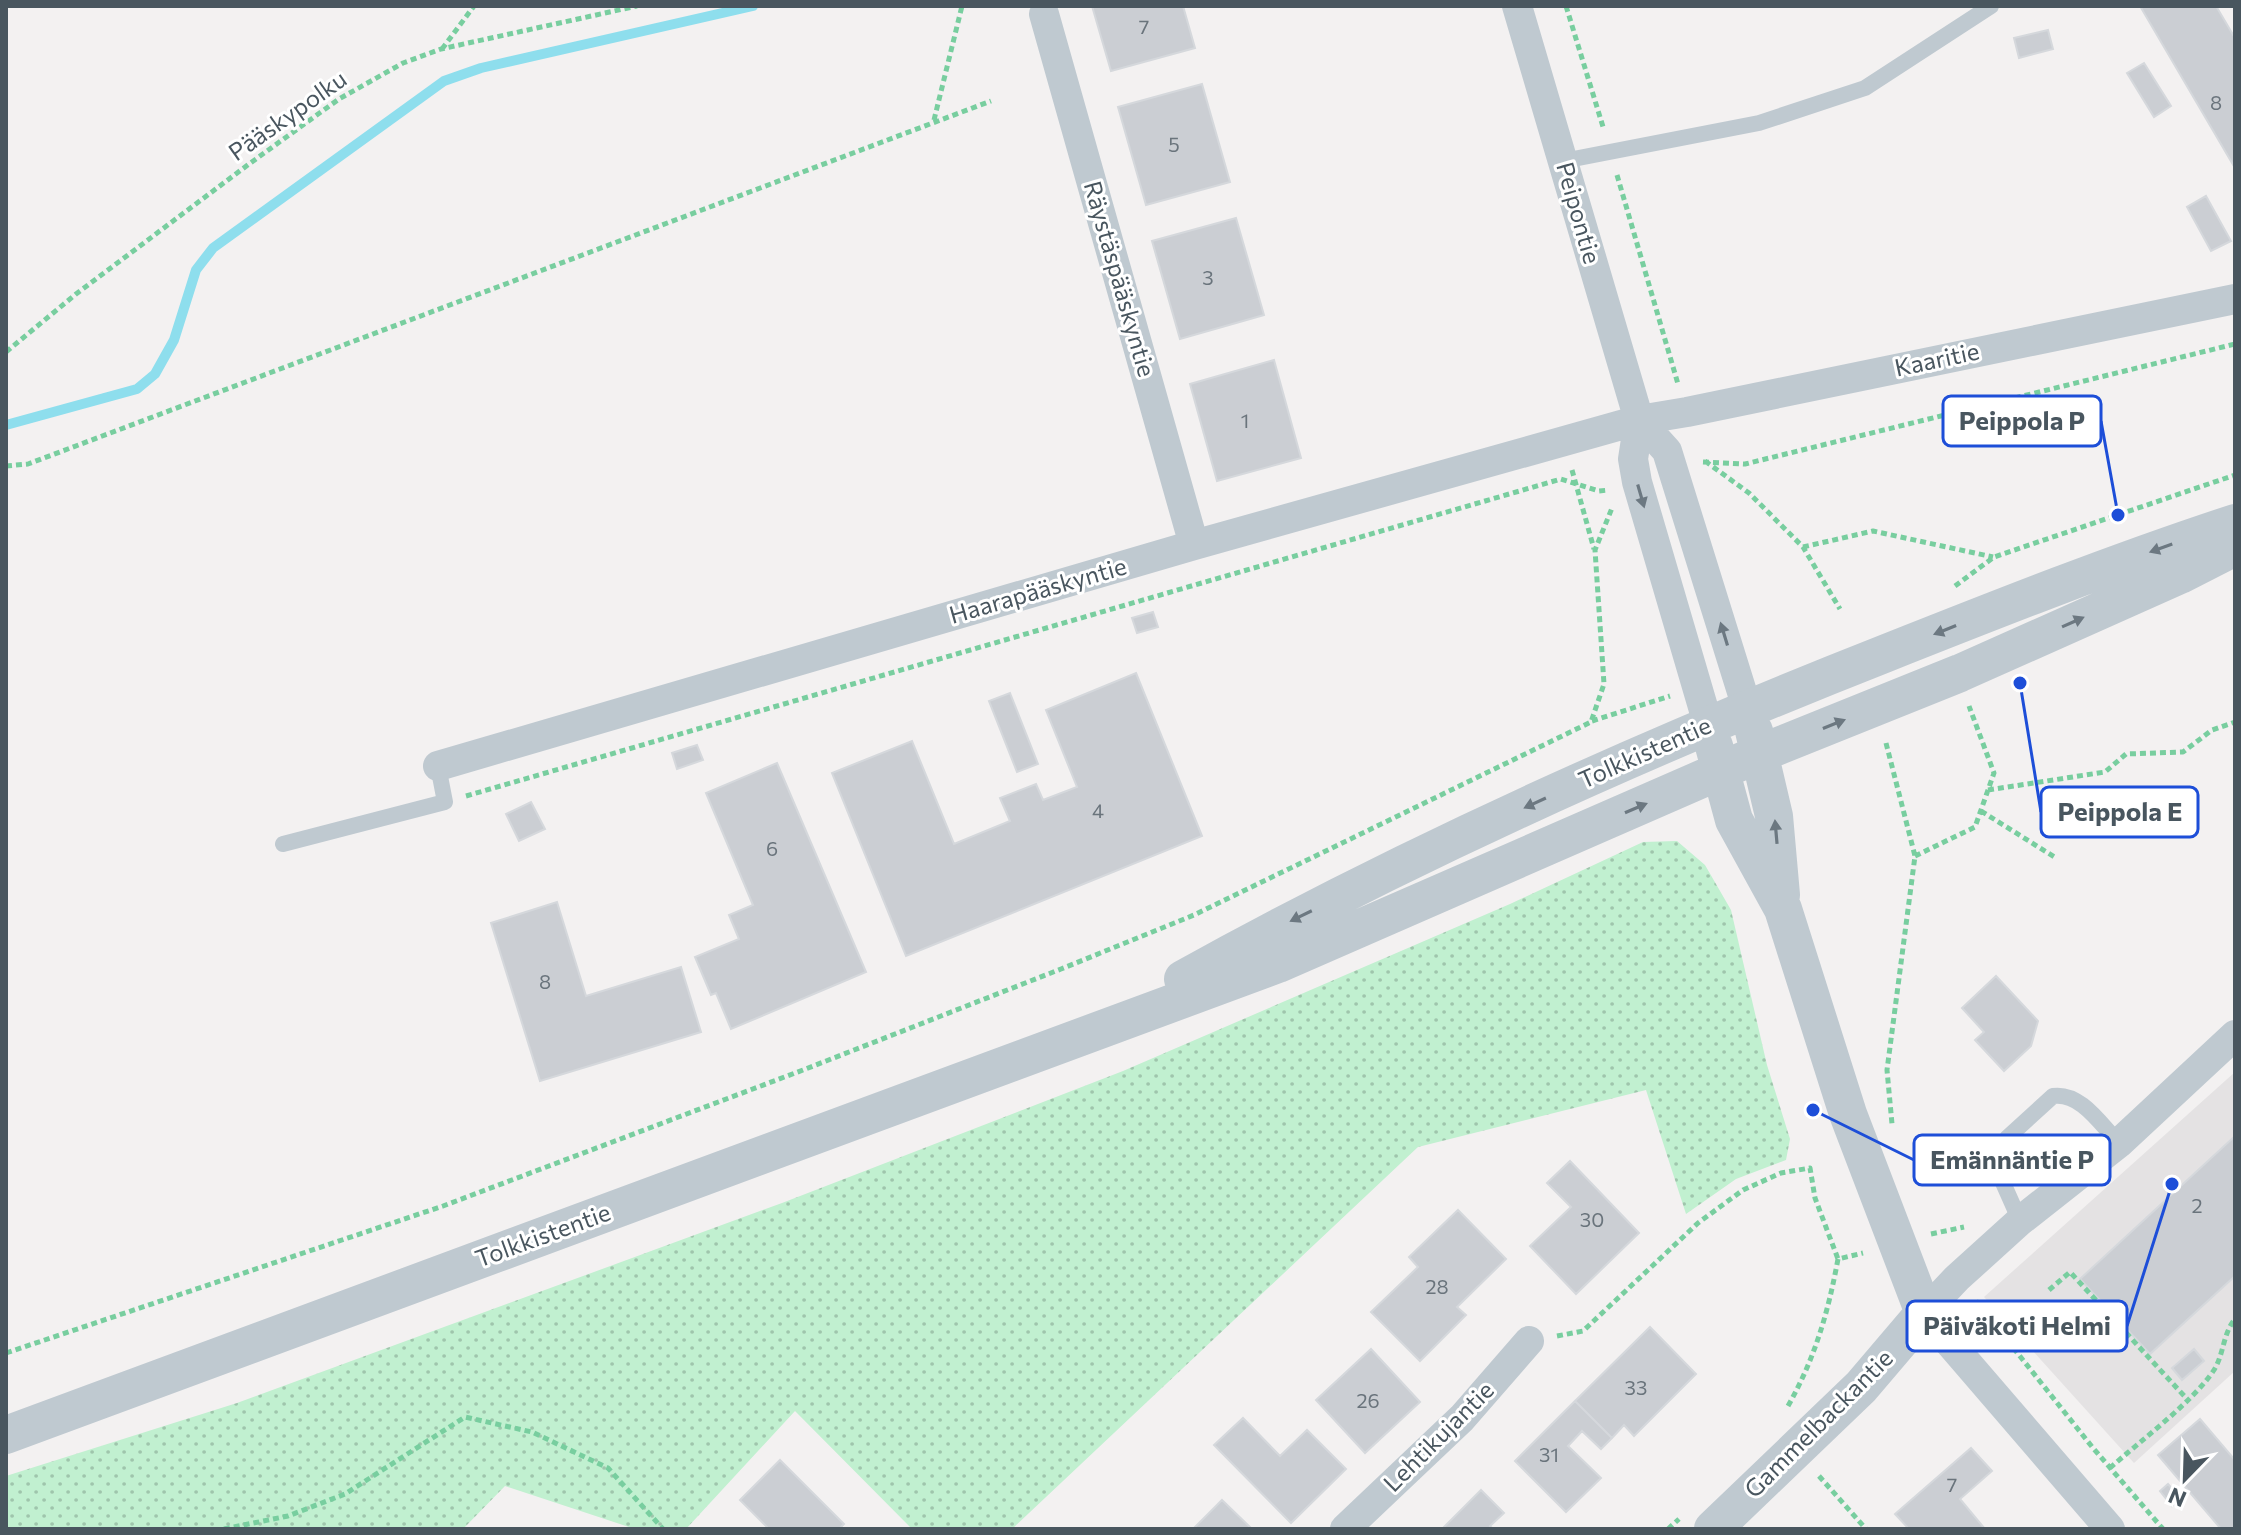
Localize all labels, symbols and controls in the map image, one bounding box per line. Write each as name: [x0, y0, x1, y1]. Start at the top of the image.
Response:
house number: 7: [1139, 14, 1149, 38]
street label: Pääskypolku: [223, 64, 352, 166]
house number: 8: [2210, 90, 2222, 114]
house number: 5: [1168, 132, 1180, 156]
street label: Peipontie: [1551, 158, 1608, 267]
street label: Räystäspääskyntie: [1079, 177, 1162, 380]
house number: 3: [1202, 265, 1214, 289]
street label: Kaaritie: [1892, 335, 1982, 382]
callout: Peippola P: [1943, 396, 2101, 446]
text: Peippola P: [1959, 404, 2085, 435]
house number: 1: [1241, 408, 1249, 432]
one-way arrow: [1635, 485, 1648, 509]
one-way arrow: [2149, 542, 2173, 555]
street label: Haarapääskyntie: [946, 550, 1129, 629]
one-way arrow: [2061, 616, 2085, 629]
one-way arrow: [1717, 621, 1729, 645]
one-way arrow: [1933, 624, 1957, 637]
street label: Tolkkistentie: [1574, 710, 1715, 794]
one-way arrow: [1822, 717, 1846, 730]
callout: Peippola E: [2041, 787, 2198, 837]
text: Peippola E: [2057, 795, 2183, 826]
one-way arrow: [1523, 796, 1547, 810]
house number: 4: [1092, 798, 1104, 822]
one-way arrow: [1624, 801, 1648, 815]
one-way arrow: [1769, 819, 1782, 844]
house number: 6: [766, 836, 778, 860]
one-way arrow: [1289, 909, 1312, 923]
house number: 8: [539, 969, 551, 993]
callout: Emännäntie P: [1914, 1135, 2110, 1185]
text: Emännäntie P: [1930, 1143, 2094, 1174]
house number: 2: [2191, 1193, 2203, 1217]
street label: Tolkkistentie: [471, 1197, 614, 1272]
house number: 30: [1580, 1207, 1604, 1231]
house number: 28: [1425, 1274, 1449, 1298]
callout: Päiväkoti Helmi: [1907, 1301, 2127, 1351]
text: Päiväkoti Helmi: [1923, 1309, 2111, 1340]
street label: Gammelbackantie: [1738, 1343, 1898, 1503]
street label: Lehtikujantie: [1377, 1375, 1499, 1497]
house number: 33: [1625, 1375, 1647, 1399]
house number: 26: [1356, 1388, 1380, 1412]
north arrow: [2145, 1439, 2225, 1519]
house number: 31: [1539, 1442, 1559, 1466]
house number: 7: [1947, 1472, 1957, 1496]
text: N: [2164, 1482, 2190, 1514]

